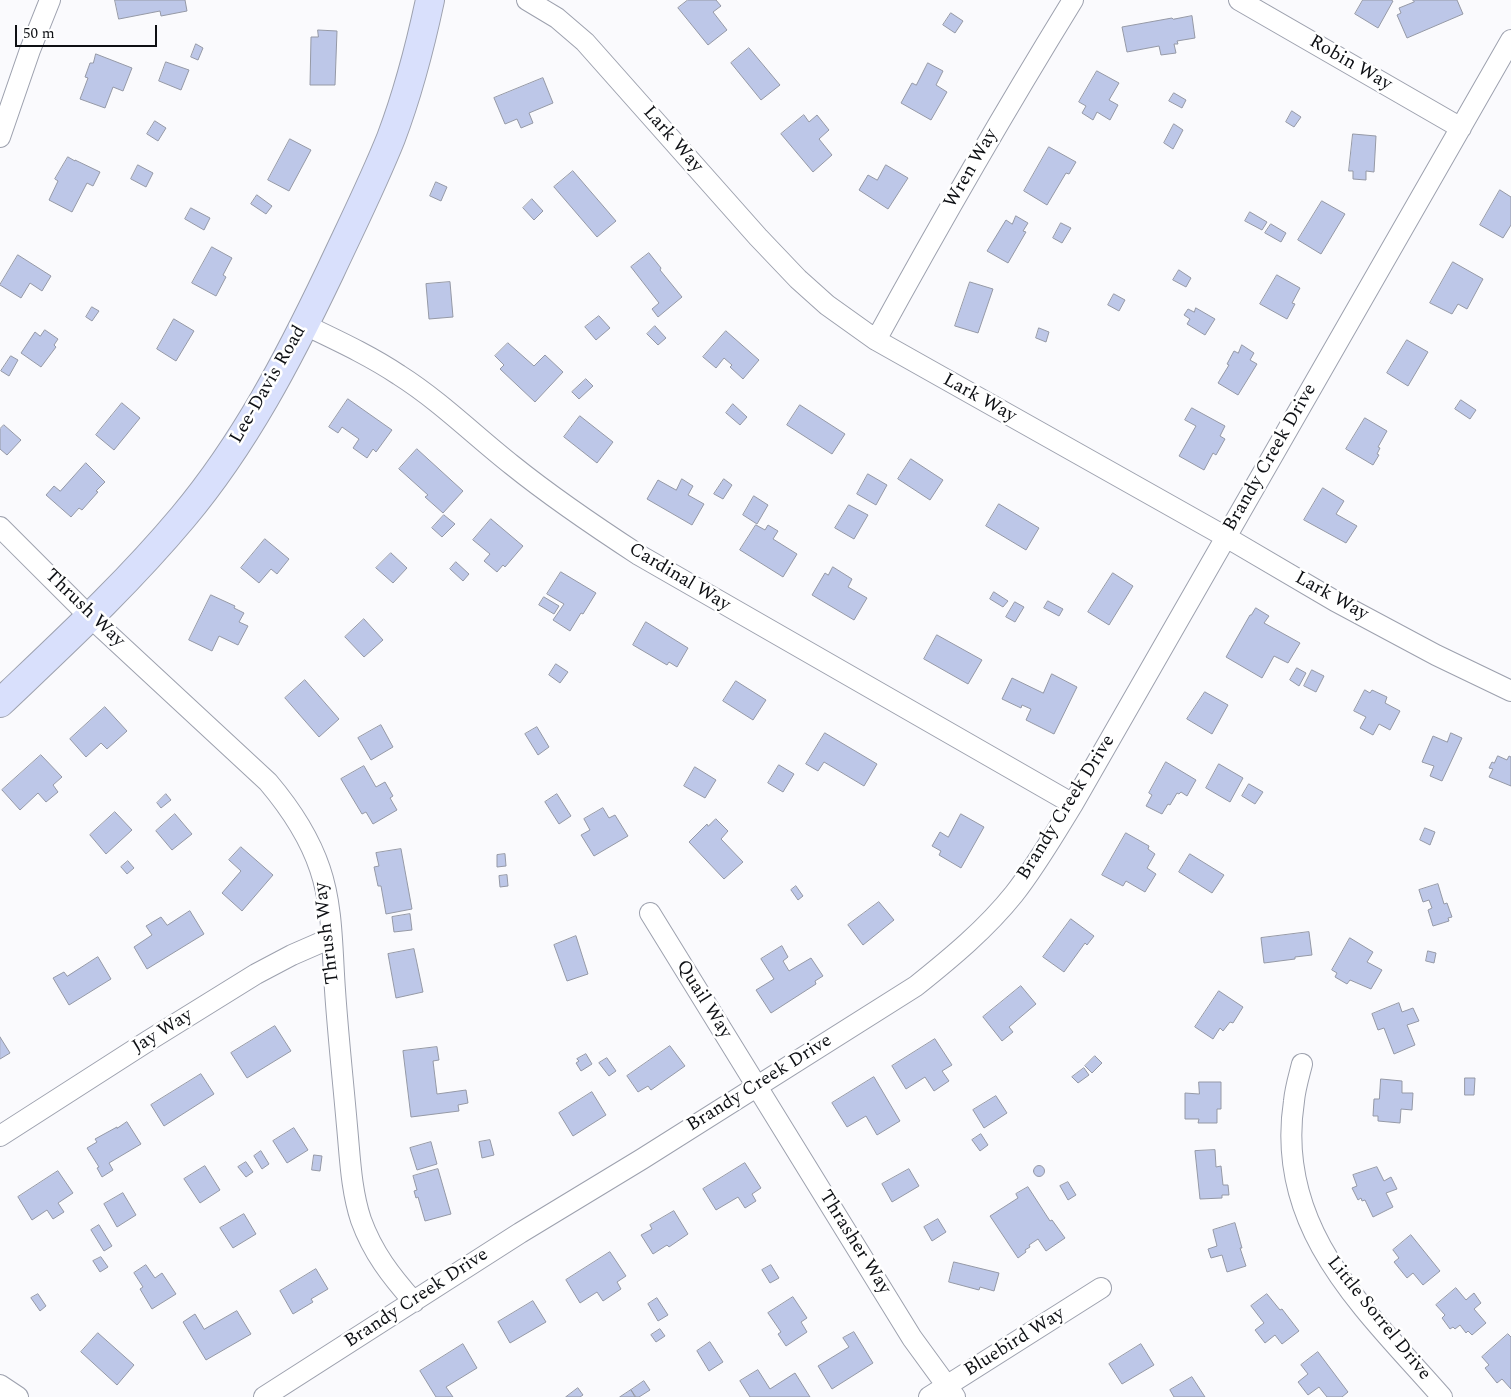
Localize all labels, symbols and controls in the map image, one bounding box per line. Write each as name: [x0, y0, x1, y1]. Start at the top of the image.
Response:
scale bar: [18, 15, 160, 47]
text: 50 m: [23, 22, 55, 45]
street label: Robin Way: [1305, 31, 1395, 97]
street label: Lark Way: [637, 102, 707, 178]
street label: Wren Way: [940, 125, 1004, 213]
street label: Lee-Davis Road: [226, 322, 312, 448]
street label: Lark Way: [938, 369, 1020, 429]
street label: Brandy Creek Drive: [1219, 380, 1323, 536]
street label: Cardinal Way: [624, 539, 734, 617]
street label: Thrush Way: [39, 565, 129, 653]
street label: Lark Way: [1290, 567, 1372, 627]
street label: Brandy Creek Drive: [1013, 731, 1121, 885]
street label: Thrush Way: [310, 881, 346, 985]
street label: Quail Way: [670, 957, 736, 1043]
street label: Jay Way: [129, 1005, 197, 1059]
street label: Brandy Creek Drive: [683, 1030, 837, 1138]
street label: Thrasher Way: [813, 1187, 895, 1299]
street label: Brandy Creek Drive: [341, 1244, 493, 1354]
street label: Little Sorrel Drive: [1321, 1252, 1435, 1386]
street label: Bluebird Way: [961, 1303, 1069, 1383]

